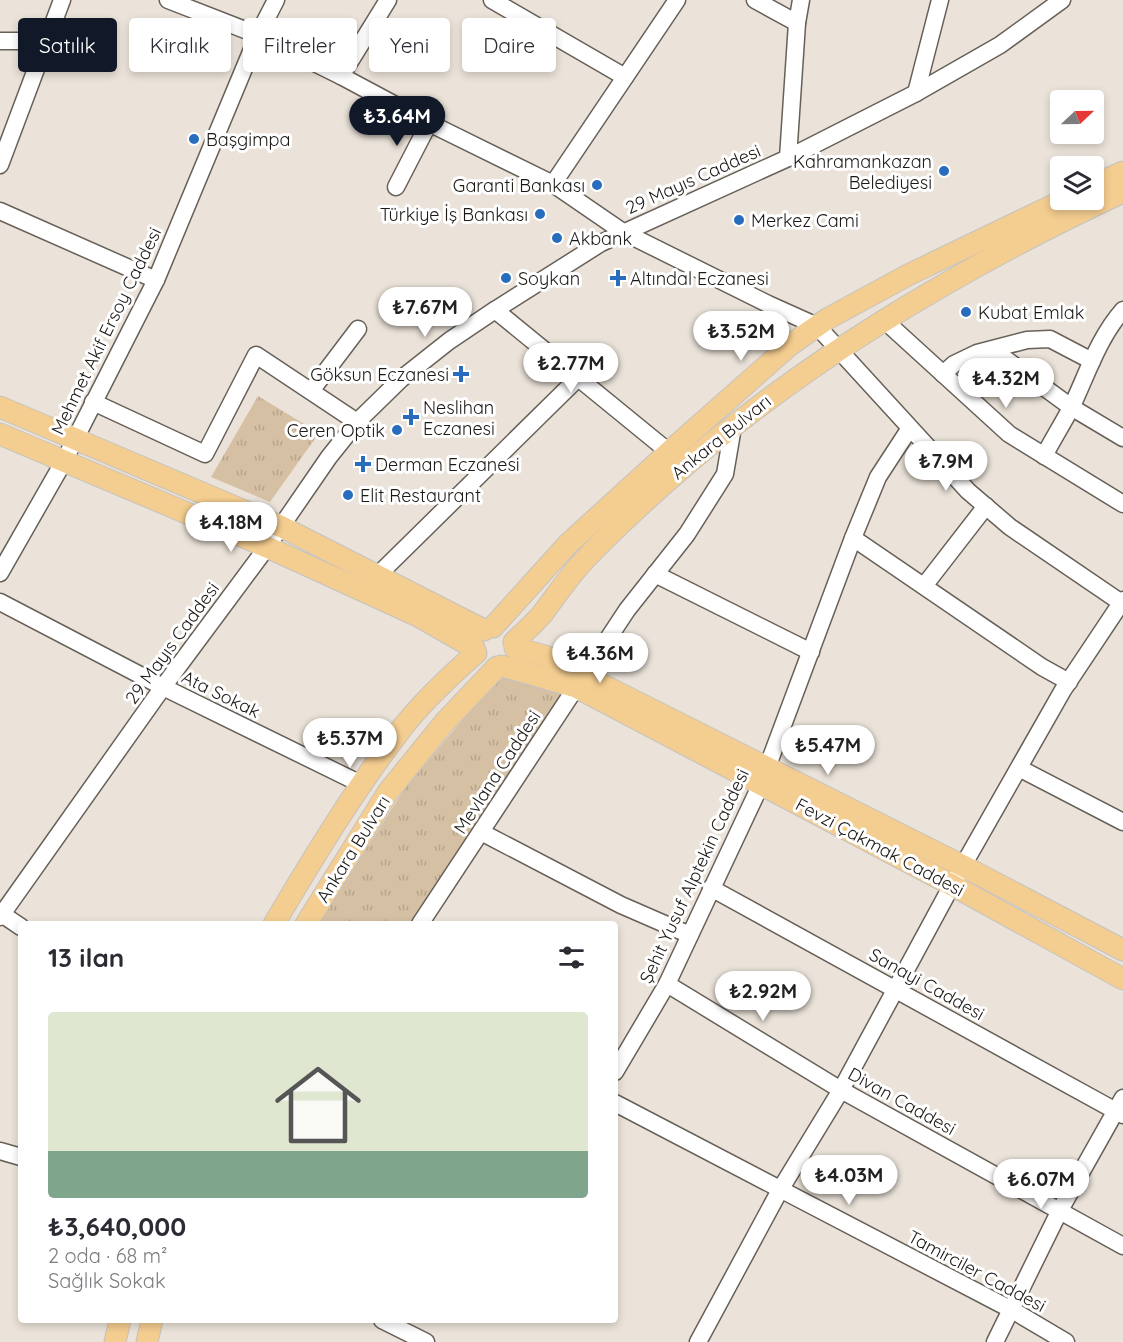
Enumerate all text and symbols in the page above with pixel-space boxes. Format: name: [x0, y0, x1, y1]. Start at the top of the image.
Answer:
chip: Satılık: [18, 18, 117, 72]
chip: Kiralık: [129, 18, 231, 72]
chip: Filtreler: [243, 18, 357, 72]
chip: Yeni: [369, 18, 450, 72]
chip: Daire: [462, 18, 556, 72]
north arrow: [1050, 90, 1104, 144]
map controls: [1050, 90, 1104, 210]
pin: ₺3.64M: [348, 96, 446, 147]
text: ₺3.64M: [363, 103, 431, 128]
place label: Başgimpa: [206, 128, 290, 151]
marker: Başgimpa: [187, 132, 201, 146]
street label: 29 Mayıs Caddesi: [622, 139, 764, 219]
place label: Kahramankazan Belediyesi: [793, 150, 932, 194]
button: layers: [1050, 156, 1104, 210]
marker: Kahramankazan Belediyesi: [937, 164, 951, 178]
place label: Garanti Bankası: [453, 174, 585, 197]
marker: Garanti Bankası: [590, 178, 604, 192]
place label: Türkiye İş Bankası: [380, 203, 528, 226]
marker: Türkiye İş Bankası: [533, 207, 547, 221]
place label: Merkez Cami: [751, 209, 859, 232]
marker: Merkez Cami: [732, 213, 746, 227]
street label: Mehmet Akif Ersoy Caddesi: [46, 224, 166, 438]
place label: Akbank: [569, 227, 632, 250]
marker: Akbank: [550, 231, 564, 245]
place label: Soykan: [518, 267, 580, 290]
place label: Altındal Eczanesi: [630, 267, 769, 290]
marker: Soykan: [499, 271, 513, 285]
marker: Altındal Eczanesi: [611, 271, 625, 285]
pin: ₺7.67M: [376, 287, 474, 338]
text: ₺7.67M: [392, 294, 458, 319]
place label: Kubat Emlak: [978, 301, 1084, 324]
marker: Kubat Emlak: [959, 305, 973, 319]
pin: ₺3.52M: [692, 311, 790, 362]
text: ₺3.52M: [707, 318, 775, 343]
pin: ₺2.77M: [522, 343, 620, 394]
text: ₺2.77M: [537, 350, 605, 375]
pin: ₺4.32M: [957, 358, 1055, 409]
place label: Göksun Eczanesi: [310, 363, 449, 386]
text: ₺4.32M: [972, 365, 1040, 390]
marker: Göksun Eczanesi: [454, 367, 468, 381]
street label: Ankara Bulvarı: [666, 390, 776, 484]
place label: Neslihan Eczanesi: [423, 396, 495, 440]
marker: Neslihan Eczanesi: [404, 410, 418, 424]
place label: Ceren Optik: [287, 419, 385, 442]
marker: Ceren Optik: [390, 423, 404, 437]
pin: ₺7.9M: [904, 441, 988, 492]
text: ₺7.9M: [919, 448, 973, 473]
place label: Derman Eczanesi: [375, 453, 520, 476]
marker: Derman Eczanesi: [356, 457, 370, 471]
place label: Elit Restaurant: [360, 484, 481, 507]
marker: Elit Restaurant: [341, 488, 355, 502]
pin: ₺4.18M: [182, 502, 280, 553]
text: ₺4.18M: [199, 509, 263, 534]
street label: 29 Mayıs Caddesi: [120, 578, 224, 708]
pin: ₺4.36M: [551, 633, 649, 684]
text: ₺4.36M: [566, 640, 634, 665]
street label: Ata Sokak: [178, 665, 264, 723]
street label: Mevlana Caddesi: [448, 706, 546, 838]
pin: ₺5.37M: [301, 718, 399, 769]
text: ₺5.37M: [317, 725, 383, 750]
pin: ₺5.47M: [779, 725, 877, 776]
text: ₺5.47M: [795, 732, 861, 757]
street label: Şehit Yusuf Alptekin Caddesi: [634, 765, 754, 987]
street label: Ankara Bulvarı: [311, 791, 395, 907]
street label: Fevzi Çakmak Caddesi: [792, 793, 968, 901]
text: 13 ilan: [48, 941, 124, 974]
icon: filters: [555, 941, 588, 974]
street label: Sanayi Caddesi: [865, 943, 989, 1025]
pin: ₺2.92M: [714, 971, 812, 1022]
text: ₺2.92M: [729, 978, 797, 1003]
icon: home: [264, 1051, 372, 1159]
street label: Divan Caddesi: [844, 1062, 960, 1140]
pin: ₺4.03M: [800, 1155, 898, 1206]
pin: ₺6.07M: [992, 1159, 1090, 1210]
text: ₺4.03M: [815, 1162, 883, 1187]
text: ₺6.07M: [1007, 1166, 1075, 1191]
text: ₺3,640,000: [48, 1210, 186, 1243]
street label: Tamirciler Caddesi: [904, 1225, 1050, 1317]
text: 2 oda · 68 m²: [48, 1243, 167, 1268]
text: Sağlık Sokak: [48, 1268, 166, 1293]

